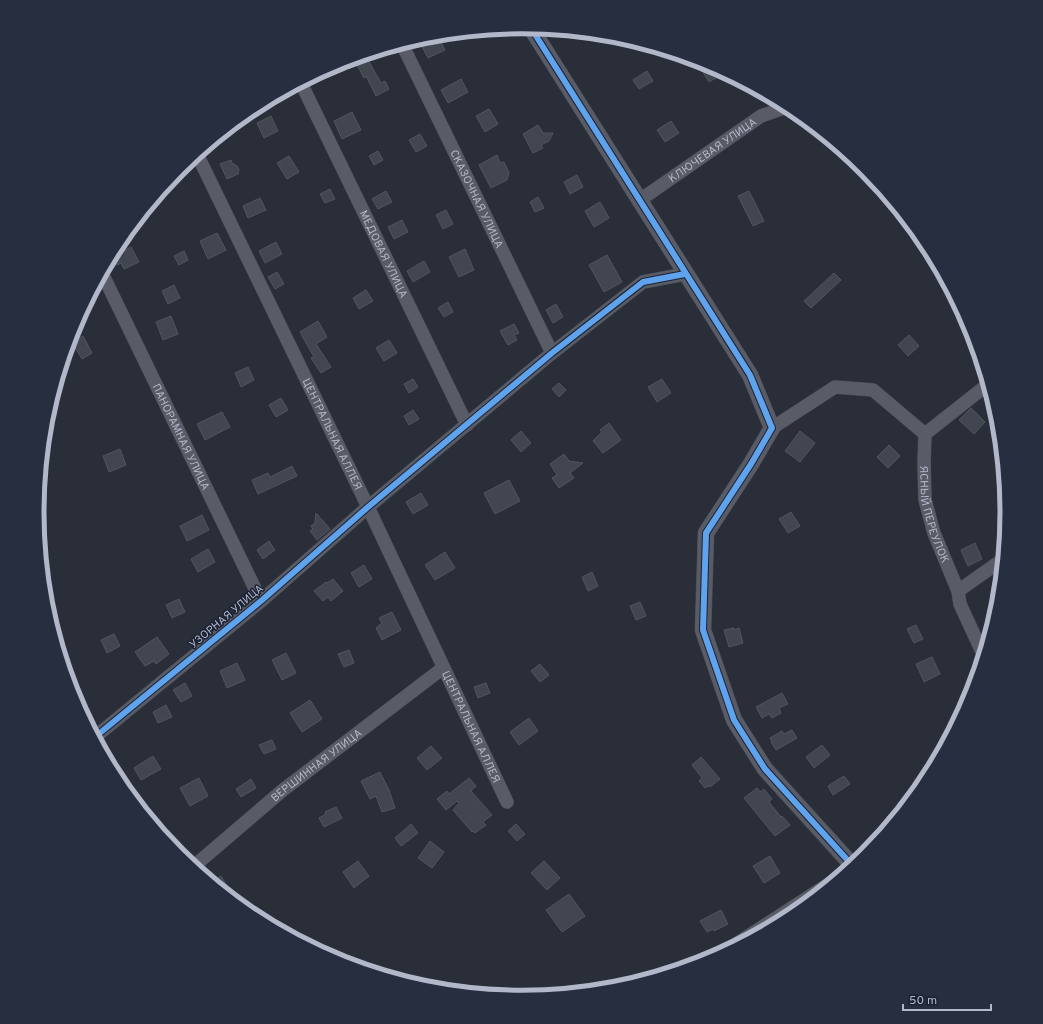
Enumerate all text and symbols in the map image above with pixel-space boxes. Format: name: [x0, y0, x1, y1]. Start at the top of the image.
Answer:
street label: КЛЮЧЕВАЯ УЛИЦА: [666, 115, 760, 186]
street label: СКАЗОЧНАЯ УЛИЦА: [446, 148, 506, 251]
street label: МЕДОВАЯ УЛИЦА: [356, 208, 410, 300]
street label: ЦЕНТРАЛЬНАЯ АЛЛЕЯ: [299, 376, 365, 493]
street label: ПАНОРАМНАЯ УЛИЦА: [149, 382, 212, 493]
street label: ЯСНЫЙ ПЕРЕУЛОК: [916, 465, 952, 565]
street label: УЗОРНАЯ УЛИЦА: [187, 582, 267, 652]
street label: ЦЕНТРАЛЬНАЯ АЛЛЕЯ: [438, 669, 503, 785]
street label: ВЕРШИННАЯ УЛИЦА: [268, 726, 365, 805]
scale bar: [903, 986, 991, 1012]
text: 50 m: [909, 993, 937, 1009]

